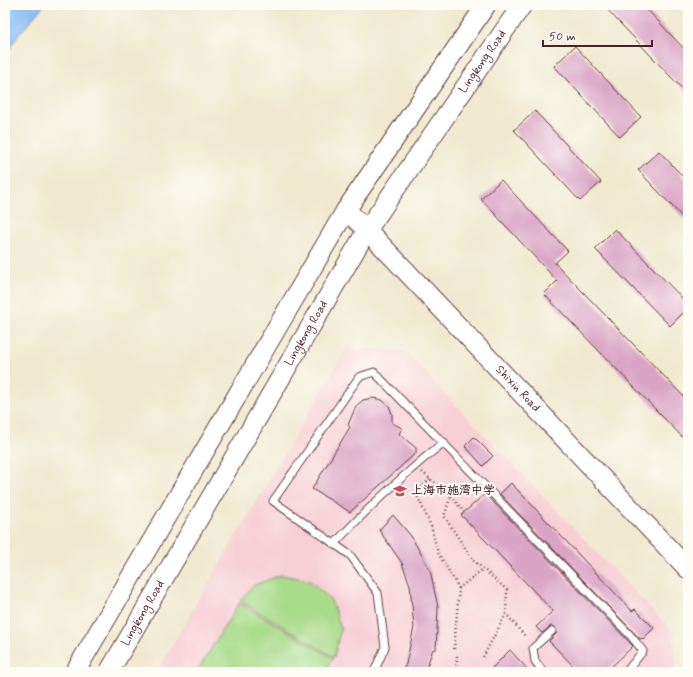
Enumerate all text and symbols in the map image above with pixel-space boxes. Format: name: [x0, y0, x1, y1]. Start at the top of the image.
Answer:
scale bar: [543, 22, 652, 48]
street label: Lingkong Road: [455, 27, 510, 97]
text: 50 m: [549, 29, 576, 45]
street label: Lingkong Road: [281, 298, 332, 369]
street label: Shixin Road: [492, 362, 543, 416]
school or university icon: 上海市施湾中学: [392, 483, 408, 499]
place label: 上海市施湾中学: [411, 483, 495, 499]
street label: Lingkong Road: [118, 578, 169, 649]

